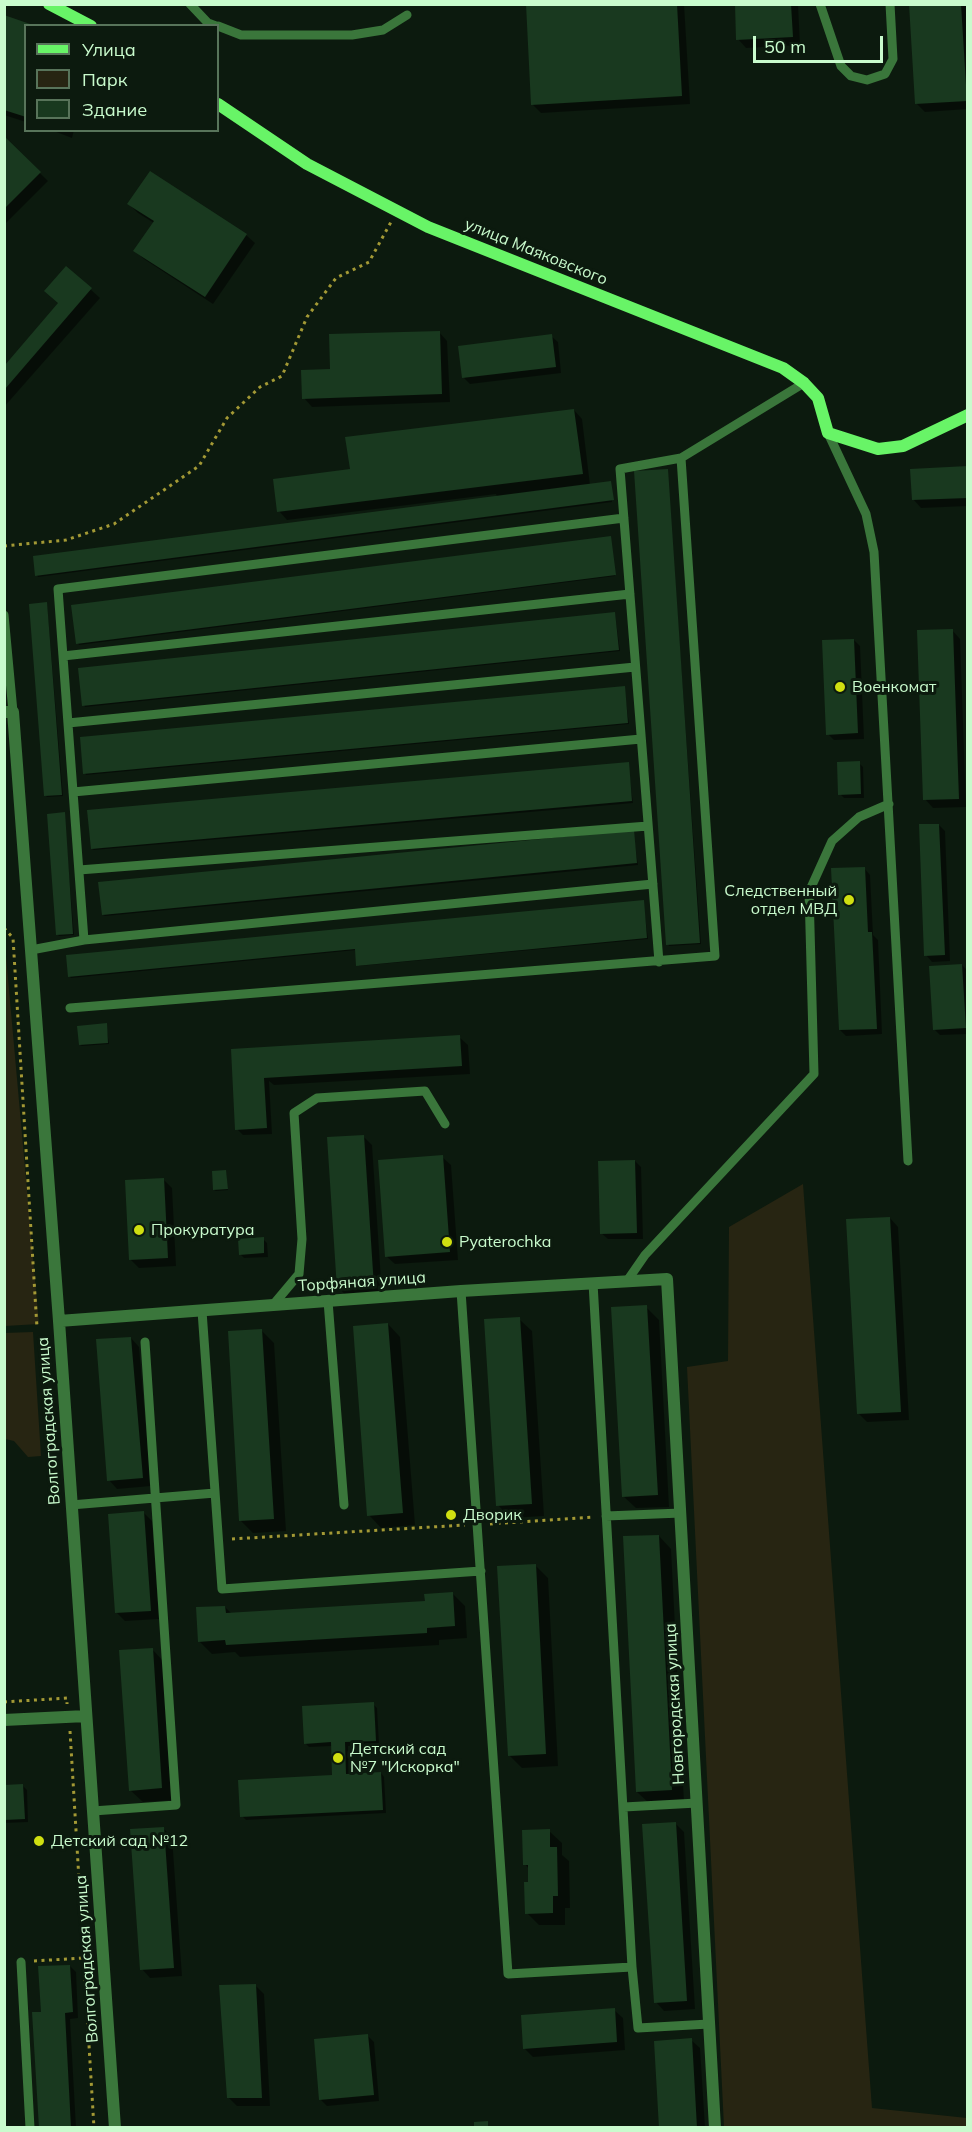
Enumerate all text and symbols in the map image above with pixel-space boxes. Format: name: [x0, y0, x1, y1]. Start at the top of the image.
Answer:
legend: [24, 24, 219, 132]
scale bar: [756, 24, 886, 62]
text: 50 m: [764, 35, 806, 58]
text: Улица: [82, 38, 136, 61]
text: Парк: [82, 68, 127, 91]
text: Здание: [82, 98, 147, 121]
street label: улица Маяковского: [462, 215, 610, 289]
place label: Военкомат: [852, 677, 936, 697]
marker: Военкомат: [833, 680, 847, 694]
place label: Следственный отдел МВД: [724, 881, 837, 919]
marker: Следственный отдел МВД: [842, 893, 856, 907]
place label: Прокуратура: [151, 1220, 255, 1240]
marker: Прокуратура: [132, 1223, 146, 1237]
place label: Pyaterochka: [459, 1232, 551, 1252]
marker: Pyaterochka: [440, 1235, 454, 1249]
street label: Торфяная улица: [297, 1268, 427, 1296]
street label: Волгоградская улица: [34, 1336, 64, 1506]
place label: Дворик: [463, 1505, 522, 1525]
marker: Дворик: [444, 1508, 458, 1522]
street label: Новгородская улица: [661, 1623, 689, 1785]
place label: Детский cад №7 "Искорка": [350, 1739, 460, 1777]
marker: Детский cад №7 "Искорка": [331, 1751, 345, 1765]
place label: Детский cад №12: [51, 1831, 188, 1851]
marker: Детский cад №12: [32, 1834, 46, 1848]
street label: Волгоградская улица: [72, 1874, 102, 2044]

